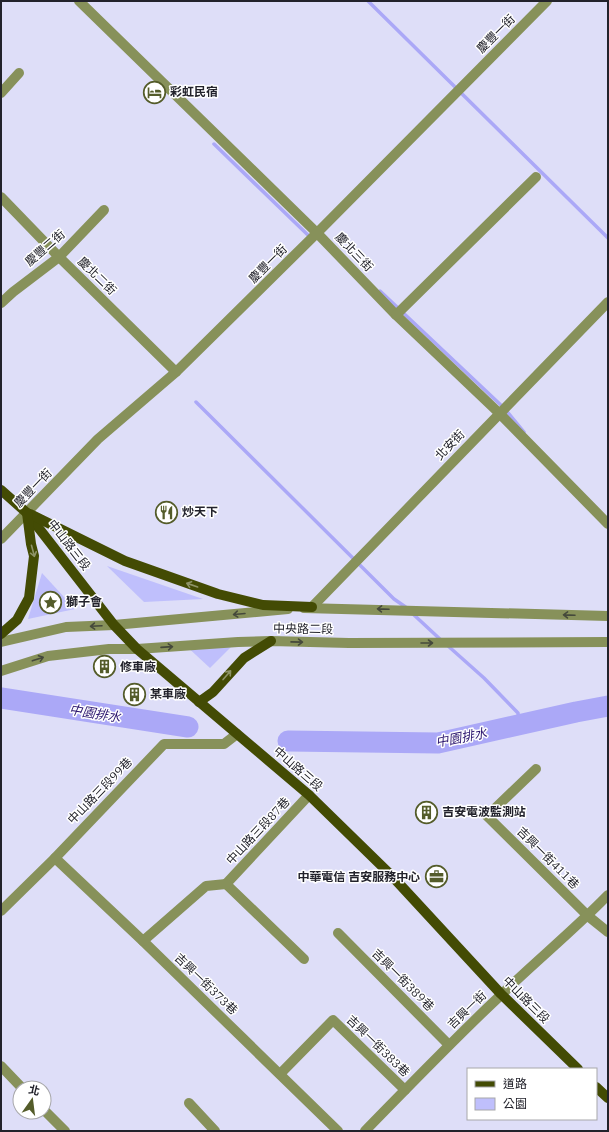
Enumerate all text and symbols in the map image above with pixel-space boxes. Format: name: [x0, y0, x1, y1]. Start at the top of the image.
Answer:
street label: 慶豐一街: [473, 11, 518, 56]
hotel icon: 彩虹民宿: [141, 79, 167, 105]
place label: 彩虹民宿: [170, 84, 218, 99]
street label: 慶豐二街: [22, 226, 68, 269]
street label: 慶北三街: [332, 229, 376, 274]
street label: 慶豐一街: [245, 241, 290, 286]
street label: 慶北二街: [75, 254, 120, 298]
street label: 北安街: [432, 426, 468, 463]
street label: 慶豐一街: [11, 465, 55, 510]
restaurant icon: 炒天下: [153, 499, 179, 525]
place label: 炒天下: [182, 504, 218, 519]
street label: 中山路三段: [45, 516, 94, 573]
one-way arrow: [29, 545, 37, 558]
one-way arrow: [185, 581, 198, 588]
place icon: 獅子會: [37, 589, 63, 615]
place label: 獅子會: [66, 594, 102, 609]
one-way arrow: [377, 606, 390, 613]
one-way arrow: [233, 610, 246, 617]
one-way arrow: [563, 611, 576, 619]
street label: 中央路二段: [273, 620, 333, 637]
one-way arrow: [90, 622, 103, 629]
one-way arrow: [290, 638, 303, 645]
one-way arrow: [420, 639, 433, 647]
one-way arrow: [160, 643, 173, 651]
building icon: 修車廠: [92, 654, 118, 680]
one-way arrow: [31, 655, 44, 662]
place label: 修車廠: [120, 659, 156, 674]
one-way arrow: [223, 670, 232, 681]
building icon: 某車廠: [121, 681, 147, 707]
place label: 某車廠: [150, 686, 186, 701]
water label: 中園排水: [68, 701, 123, 726]
water label: 中園排水: [434, 724, 489, 751]
street label: 中山路三段: [271, 743, 326, 794]
street label: 中山路三段99巷: [64, 754, 135, 827]
street label: 中山路三段87巷: [223, 794, 293, 867]
building icon: 吉安電波監測站: [414, 799, 440, 825]
place label: 吉安電波監測站: [442, 804, 526, 819]
street label: 吉興一街411巷: [514, 823, 583, 892]
office icon: 中華電信 吉安服務中心: [423, 864, 449, 890]
place label: 中華電信 吉安服務中心: [297, 869, 420, 884]
street label: 吉興一街389巷: [369, 945, 438, 1014]
street label: 吉興一街373巷: [172, 950, 241, 1017]
street label: 中山路三段: [500, 973, 553, 1026]
street label: 吉興一街: [444, 988, 489, 1032]
street label: 吉興一街383巷: [344, 1012, 413, 1079]
legend: [467, 1068, 597, 1120]
text: 道路: [503, 1076, 527, 1091]
north arrow: [12, 1080, 52, 1120]
text: 北: [27, 1082, 41, 1098]
text: 公園: [503, 1096, 527, 1111]

